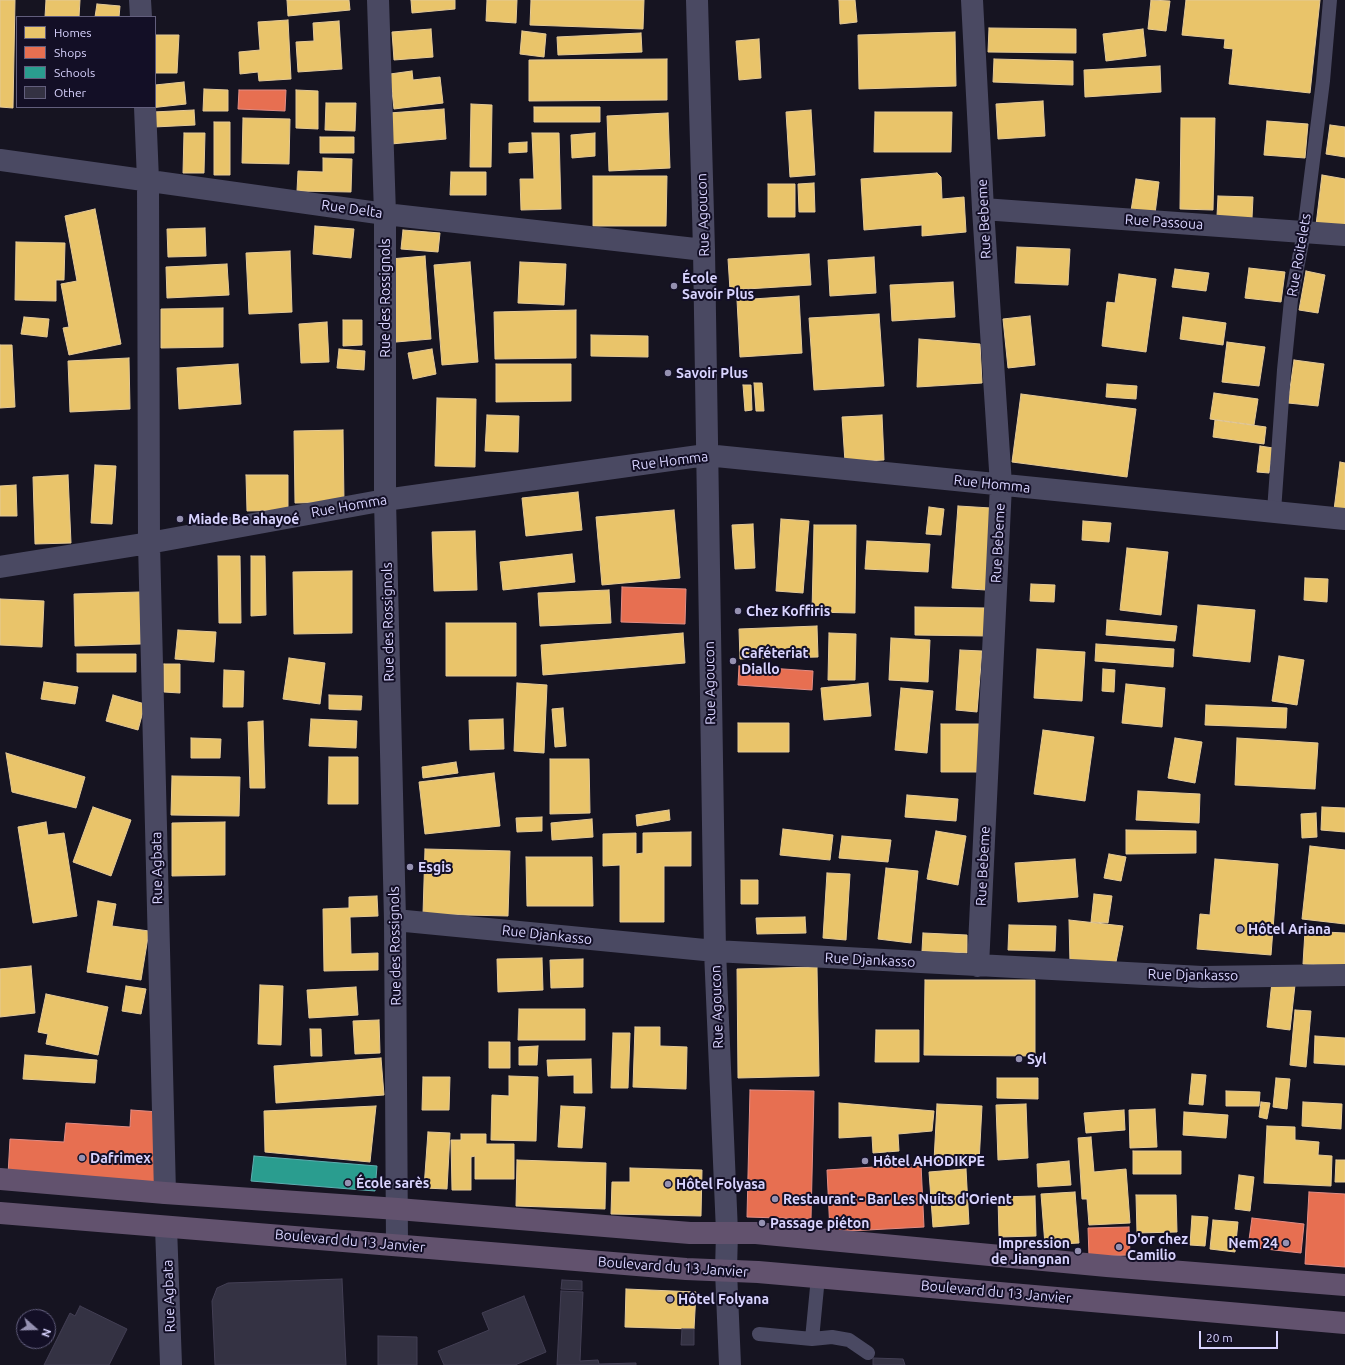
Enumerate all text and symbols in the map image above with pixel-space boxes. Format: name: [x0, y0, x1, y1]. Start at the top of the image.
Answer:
legend: [16, 16, 156, 108]
text: Homes: [54, 26, 92, 39]
text: Shops: [54, 46, 86, 59]
text: Schools: [54, 66, 95, 79]
text: Other: [54, 86, 86, 99]
street label: Rue Agoucon: [693, 173, 713, 257]
street label: Rue Bebeme: [974, 179, 994, 259]
street label: Rue Delta: [320, 196, 384, 222]
street label: Rue Passoua: [1124, 211, 1204, 233]
street label: Rue Roitelets: [1283, 212, 1315, 298]
street label: Rue des Rossignols: [377, 238, 393, 358]
place label: École Savoir Plus: [682, 270, 754, 302]
marker: École Savoir Plus: [669, 281, 679, 291]
place label: Savoir Plus: [676, 365, 748, 381]
marker: Savoir Plus: [663, 368, 673, 378]
street label: Rue Homma: [631, 448, 709, 474]
street label: Rue Homma: [953, 472, 1031, 496]
street label: Rue Homma: [310, 491, 388, 521]
street label: Rue Bebeme: [988, 503, 1008, 583]
place label: Miade Be ahayoé: [188, 511, 299, 527]
marker: Miade Be ahayoé: [175, 514, 185, 524]
street label: Rue des Rossignols: [379, 562, 397, 682]
place label: Chez Koffiris: [746, 603, 830, 619]
marker: Chez Koffiris: [733, 606, 743, 616]
street label: Rue Agoucon: [701, 641, 719, 725]
place label: Caféteriat Diallo: [741, 645, 809, 678]
marker: Caféteriat Diallo: [728, 656, 738, 666]
street label: Rue Bebeme: [973, 826, 993, 906]
street label: Rue Agbata: [148, 831, 166, 905]
place label: Esgis: [418, 859, 452, 875]
marker: Esgis: [405, 862, 415, 872]
street label: Rue des Rossignols: [386, 886, 404, 1006]
place label: Hôtel Ariana: [1248, 921, 1331, 937]
street label: Rue Djankasso: [501, 922, 593, 948]
marker: Hôtel Ariana: [1235, 924, 1245, 934]
street label: Rue Djankasso: [824, 949, 916, 971]
street label: Rue Agoucon: [707, 965, 727, 1049]
street label: Rue Djankasso: [1148, 966, 1238, 984]
place label: Syl: [1027, 1051, 1046, 1067]
marker: Syl: [1014, 1054, 1024, 1064]
place label: Dafrimex: [90, 1150, 151, 1166]
marker: Dafrimex: [77, 1153, 87, 1163]
place label: Hôtel AHODIKPE: [873, 1153, 985, 1169]
marker: Hôtel AHODIKPE: [860, 1156, 870, 1166]
place label: École sarès: [356, 1175, 429, 1191]
place label: Hôtel Folyasa: [676, 1176, 765, 1192]
marker: École sarès: [343, 1178, 353, 1188]
marker: Hôtel Folyasa: [663, 1179, 673, 1189]
place label: Restaurant - Bar Les Nuits d'Orient: [783, 1191, 1012, 1207]
marker: Restaurant - Bar Les Nuits d'Orient: [770, 1194, 780, 1204]
place label: Passage piéton: [770, 1215, 869, 1231]
marker: Passage piéton: [757, 1218, 767, 1228]
street label: Boulevard du 13 Janvier: [274, 1226, 426, 1256]
place label: D'or chez Camilio: [1127, 1231, 1188, 1264]
place label: Impression de Jiangnan: [991, 1235, 1070, 1268]
place label: Nem 24: [1228, 1235, 1278, 1251]
marker: Nem 24: [1281, 1238, 1291, 1248]
marker: D'or chez Camilio: [1114, 1242, 1124, 1252]
marker: Impression de Jiangnan: [1073, 1246, 1083, 1256]
street label: Boulevard du 13 Janvier: [597, 1253, 749, 1281]
street label: Rue Agbata: [159, 1259, 179, 1333]
street label: Boulevard du 13 Janvier: [920, 1277, 1072, 1307]
place label: Hôtel Folyana: [678, 1291, 769, 1307]
marker: Hôtel Folyana: [665, 1294, 675, 1304]
north arrow: [16, 1309, 56, 1349]
scale bar: [1201, 1323, 1280, 1349]
text: N: [39, 1327, 53, 1339]
text: 20 m: [1206, 1331, 1233, 1344]

